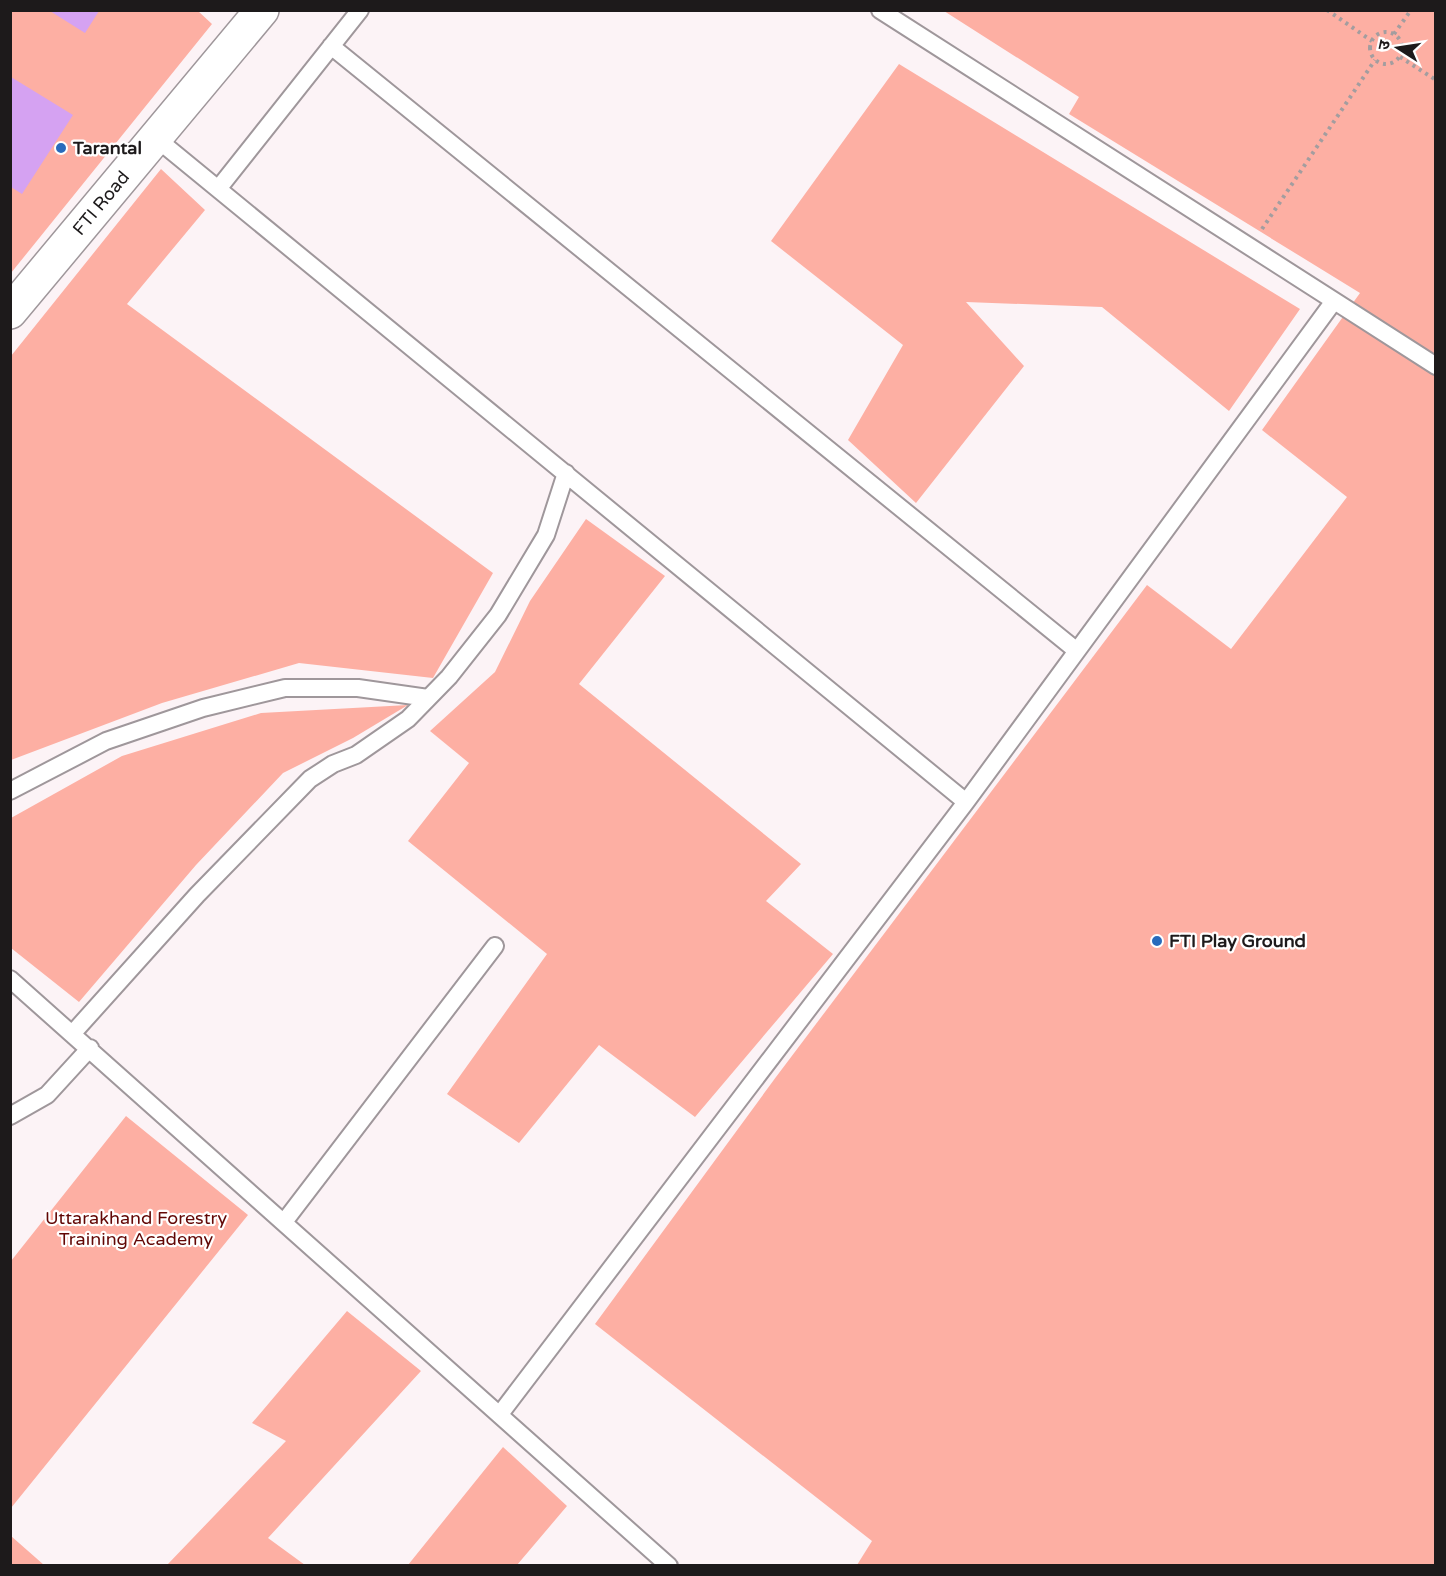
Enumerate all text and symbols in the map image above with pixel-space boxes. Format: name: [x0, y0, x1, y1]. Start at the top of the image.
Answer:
north arrow: [1368, 18, 1428, 78]
text: उ: [1374, 38, 1395, 52]
place label: Tarantal: [72, 137, 142, 159]
marker: Tarantal: [54, 141, 68, 155]
street label: FTI Road: [68, 166, 134, 240]
place label: FTI Play Ground: [1169, 930, 1306, 952]
marker: FTI Play Ground: [1150, 934, 1164, 948]
park label: Uttarakhand Forestry Training Academy: [45, 1207, 227, 1250]

